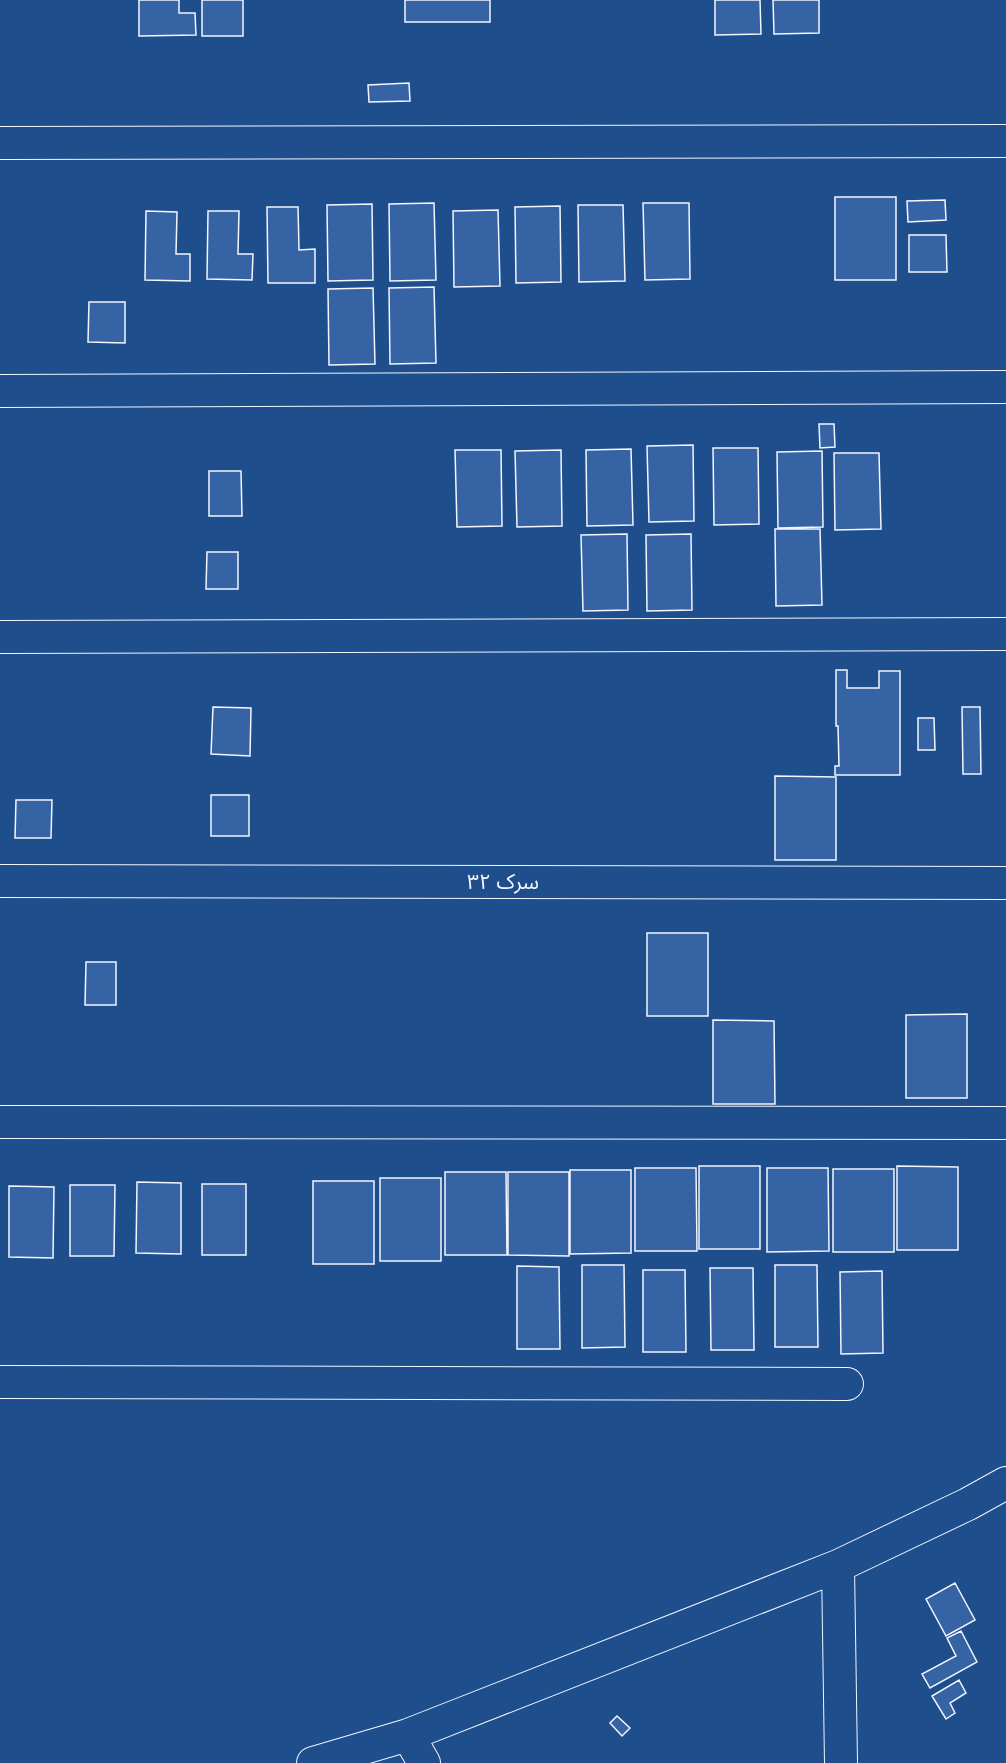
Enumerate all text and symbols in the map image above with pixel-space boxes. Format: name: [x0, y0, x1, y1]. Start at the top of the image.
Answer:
street label: سرک ۳۲: [467, 868, 539, 894]

